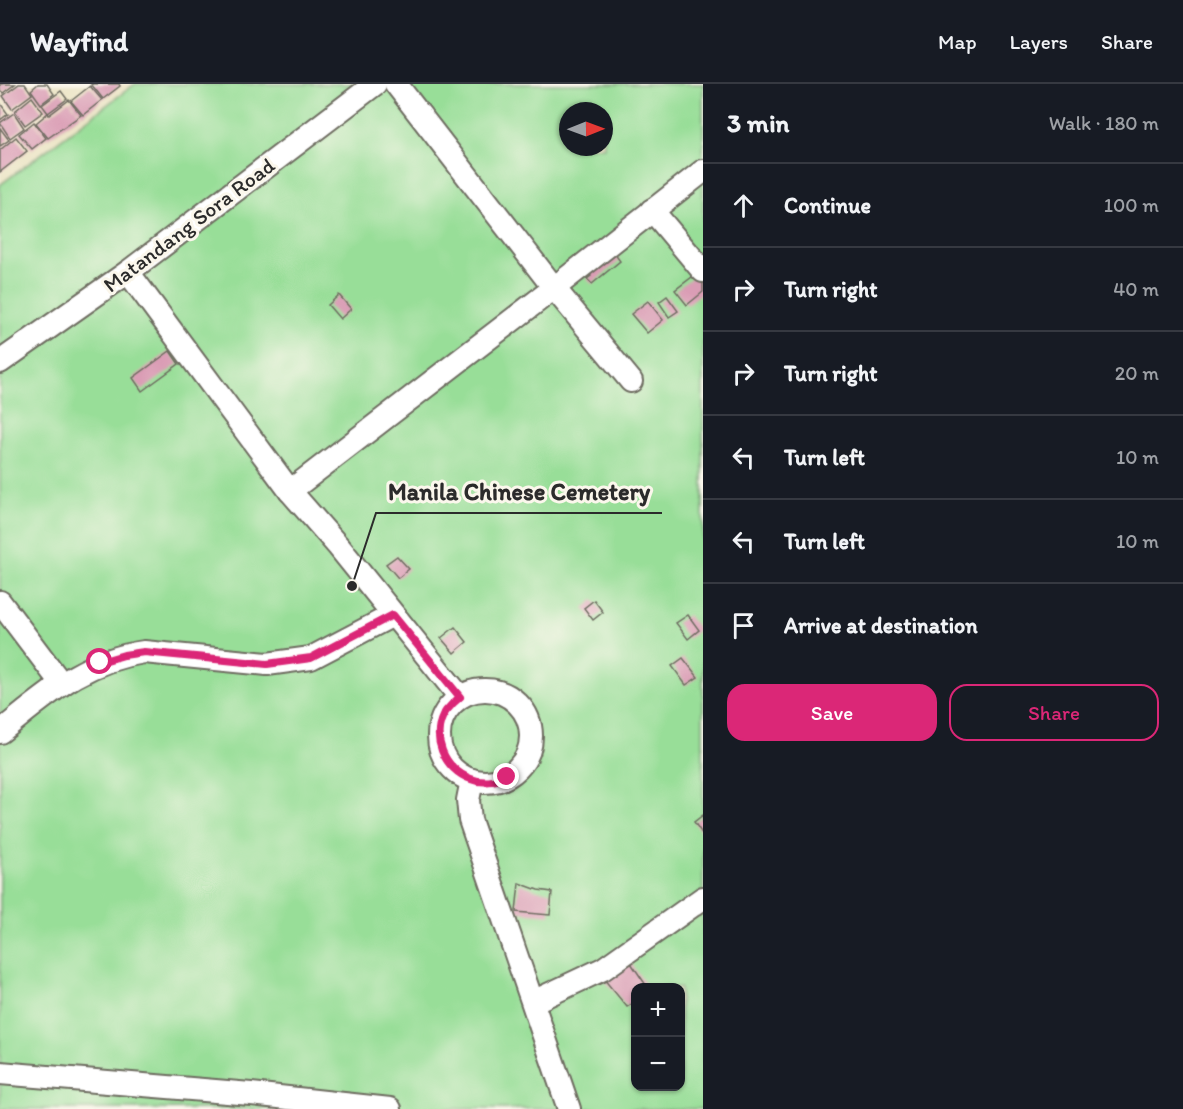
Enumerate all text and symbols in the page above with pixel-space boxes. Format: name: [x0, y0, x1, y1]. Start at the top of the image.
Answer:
text: Wayfind: [30, 24, 128, 58]
text: Map: [938, 29, 977, 54]
text: Layers: [1010, 29, 1068, 54]
text: Share: [1101, 29, 1153, 54]
north arrow: [559, 102, 613, 156]
text: 3 min: [727, 107, 789, 139]
text: Walk · 180 m: [1049, 111, 1159, 135]
street label: Matandang Sora Road: [98, 152, 280, 298]
icon: ahead: [727, 189, 760, 222]
text: Continue: [784, 192, 871, 219]
text: 100 m: [1104, 193, 1159, 217]
icon: right: [727, 273, 760, 306]
text: Turn right: [784, 276, 878, 303]
text: 40 m: [1113, 277, 1159, 301]
icon: right: [727, 357, 760, 390]
text: Turn right: [784, 360, 878, 387]
text: 20 m: [1115, 361, 1159, 385]
icon: left: [727, 441, 760, 474]
text: Turn left: [784, 444, 865, 471]
text: 10 m: [1116, 445, 1159, 469]
callout: Manila Chinese Cemetery: [376, 471, 662, 513]
text: Manila Chinese Cemetery: [388, 477, 651, 507]
icon: left: [727, 525, 760, 558]
text: Turn left: [784, 528, 865, 555]
text: 10 m: [1116, 529, 1159, 553]
icon: arrive: [727, 609, 760, 642]
text: Arrive at destination: [784, 612, 978, 639]
route start: [86, 648, 112, 674]
button: Save: [727, 684, 937, 741]
button: Share: [949, 684, 1159, 741]
route end: [493, 763, 519, 789]
map controls: [631, 983, 685, 1091]
button: +: [631, 983, 685, 1037]
button: −: [631, 1037, 685, 1091]

